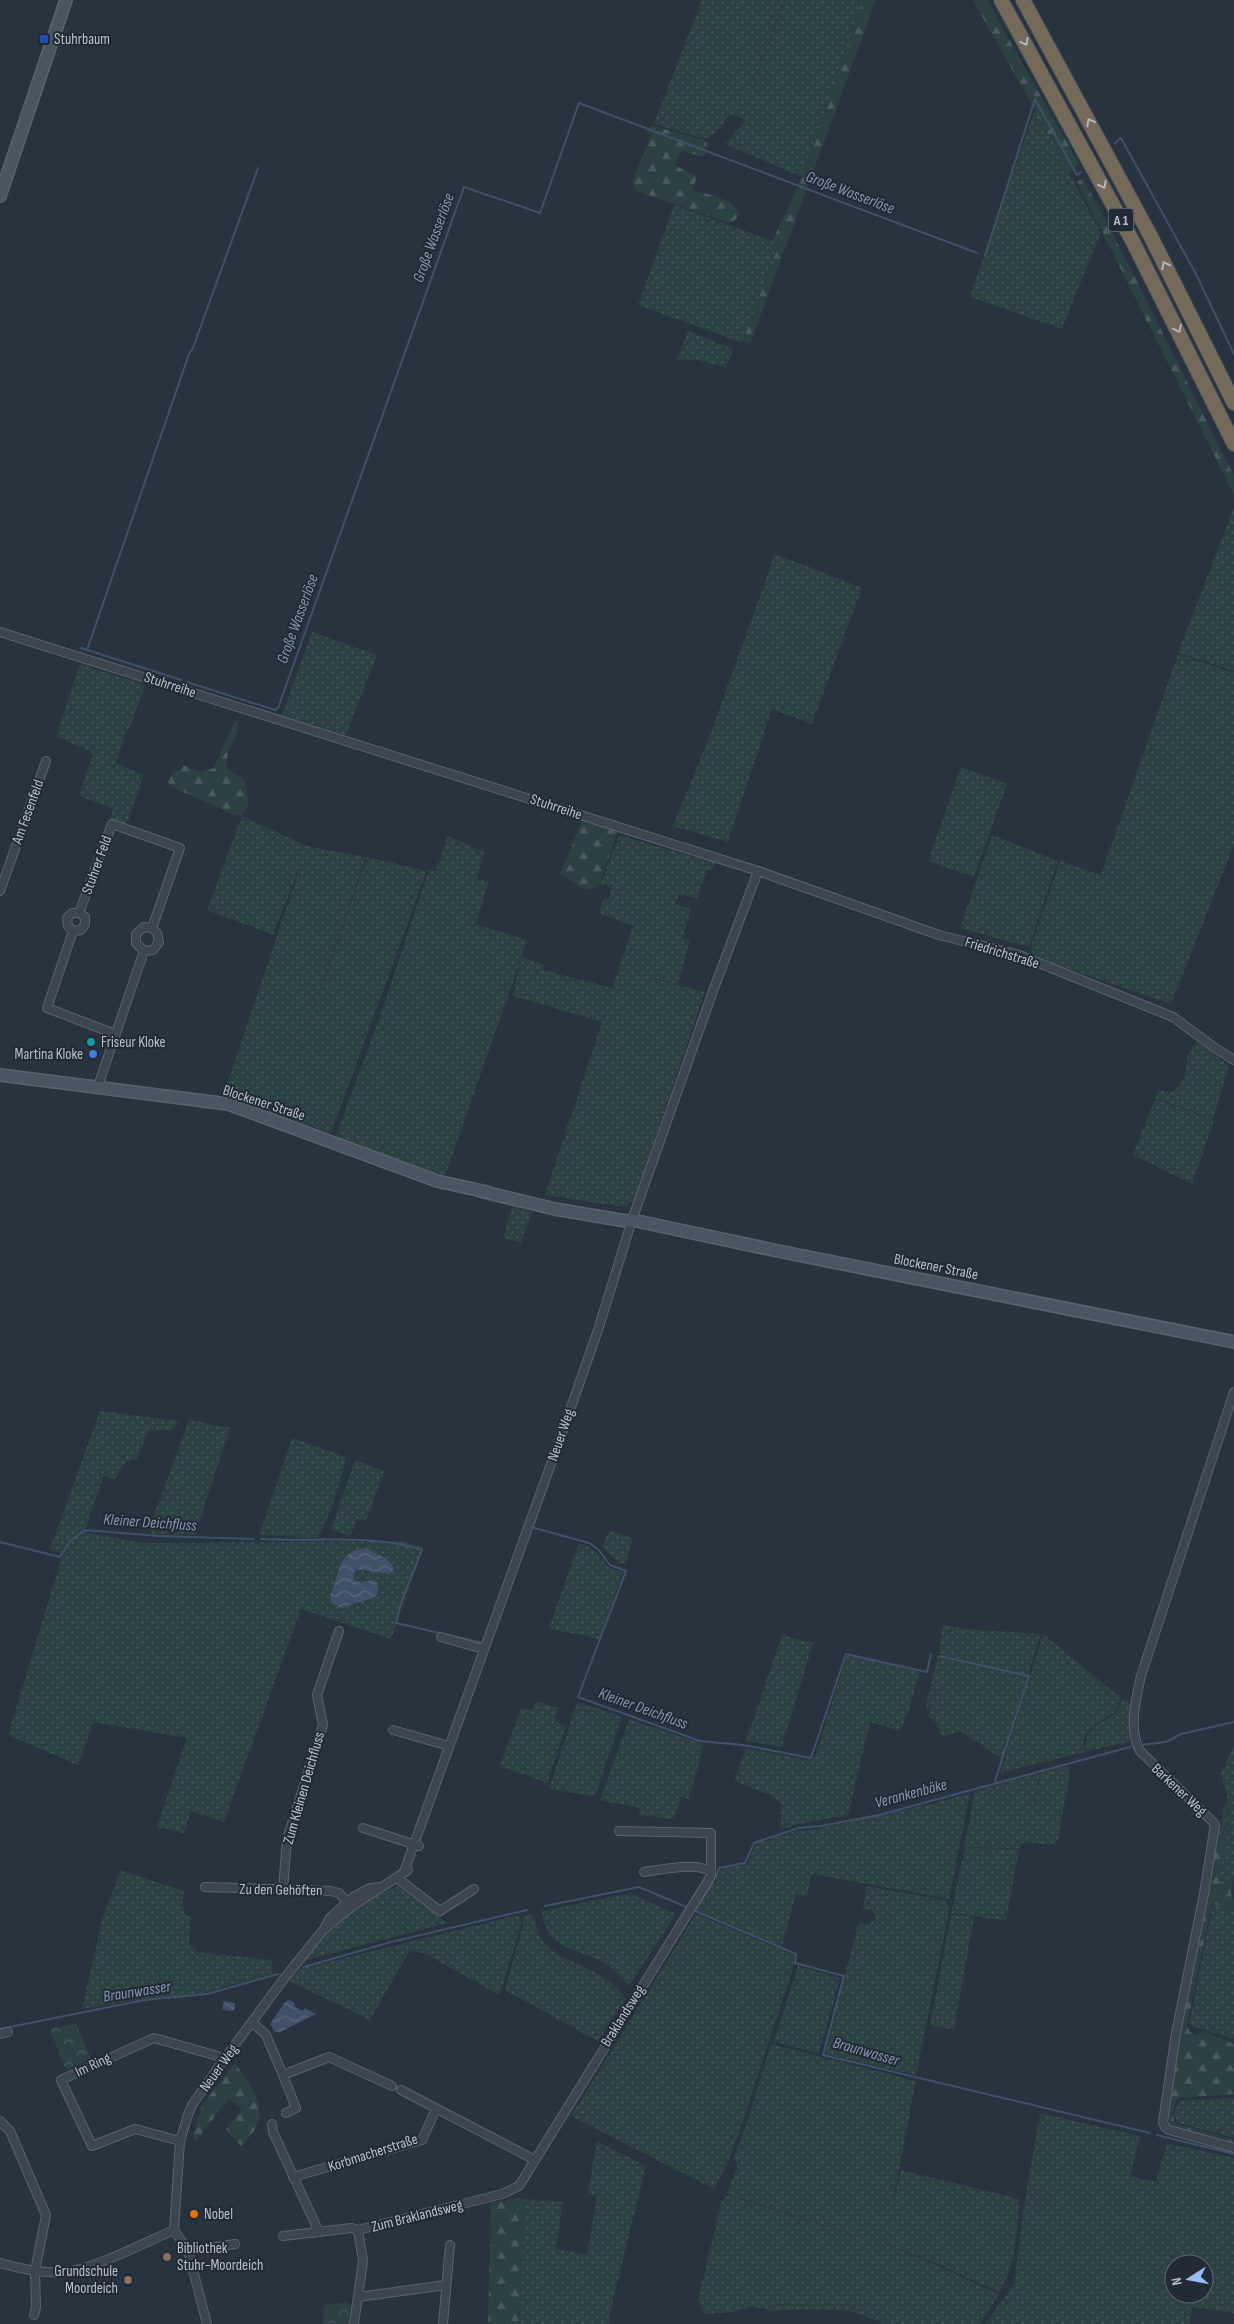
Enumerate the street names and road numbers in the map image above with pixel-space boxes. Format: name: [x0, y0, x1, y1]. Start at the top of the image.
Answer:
road number: A 1: [1108, 208, 1134, 232]
street label: Stuhrreihe: [142, 668, 198, 702]
street label: Am Fesenfeld: [7, 777, 48, 848]
street label: Stuhrreihe: [528, 790, 584, 824]
street label: Stuhrer Feld: [78, 833, 116, 897]
street label: Friedrichstraße: [963, 933, 1041, 973]
street label: Blockener Straße: [220, 1081, 308, 1125]
street label: Blockener Straße: [892, 1250, 980, 1284]
street label: Neuer Weg: [543, 1406, 579, 1464]
street label: Zum Kleinen Deichfluss: [279, 1730, 329, 1846]
street label: Barkener Weg: [1147, 1760, 1211, 1820]
street label: Zu den Gehöften: [239, 1880, 323, 1900]
street label: Braklandsweg: [597, 1982, 649, 2050]
street label: Neuer Weg: [195, 2040, 243, 2096]
street label: Im Ring: [72, 2049, 114, 2081]
street label: Korbmacherstraße: [326, 2130, 420, 2176]
street label: Zum Braklandsweg: [369, 2195, 465, 2237]

